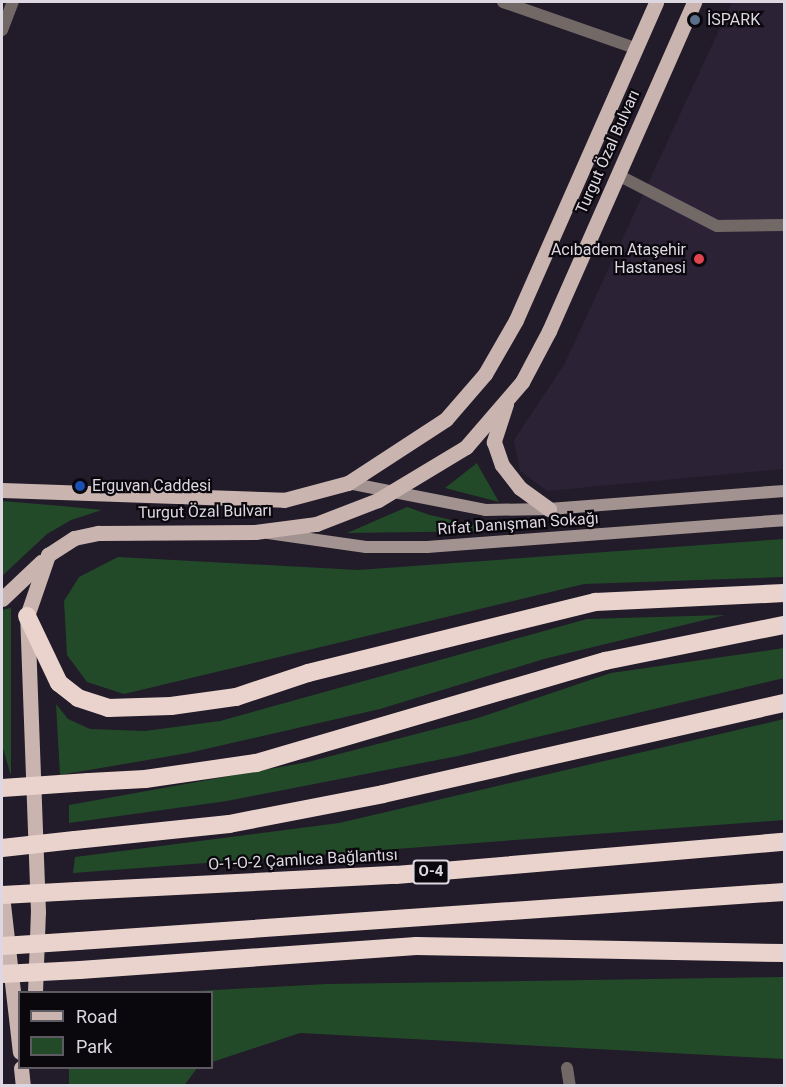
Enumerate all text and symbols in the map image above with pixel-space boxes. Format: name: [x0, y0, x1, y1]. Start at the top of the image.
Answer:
place label: İSPARK: [707, 10, 760, 30]
marker: İSPARK: [688, 13, 702, 27]
street label: Turgut Özal Bulvarı: [572, 87, 644, 217]
place label: Acıbadem Ataşehir Hastanesi: [551, 240, 686, 278]
marker: Acıbadem Ataşehir Hastanesi: [690, 250, 708, 268]
place label: Erguvan Caddesi: [92, 476, 211, 496]
marker: Erguvan Caddesi: [73, 479, 87, 493]
street label: Turgut Özal Bulvarı: [138, 501, 272, 523]
street label: Rıfat Danışman Sokağı: [437, 509, 599, 539]
street label: O-1-O-2 Çamlıca Bağlantısı: [208, 845, 398, 875]
road number: O-4: [412, 860, 450, 884]
legend: [18, 991, 213, 1069]
text: Road: [76, 1006, 117, 1027]
text: Park: [76, 1036, 112, 1057]

